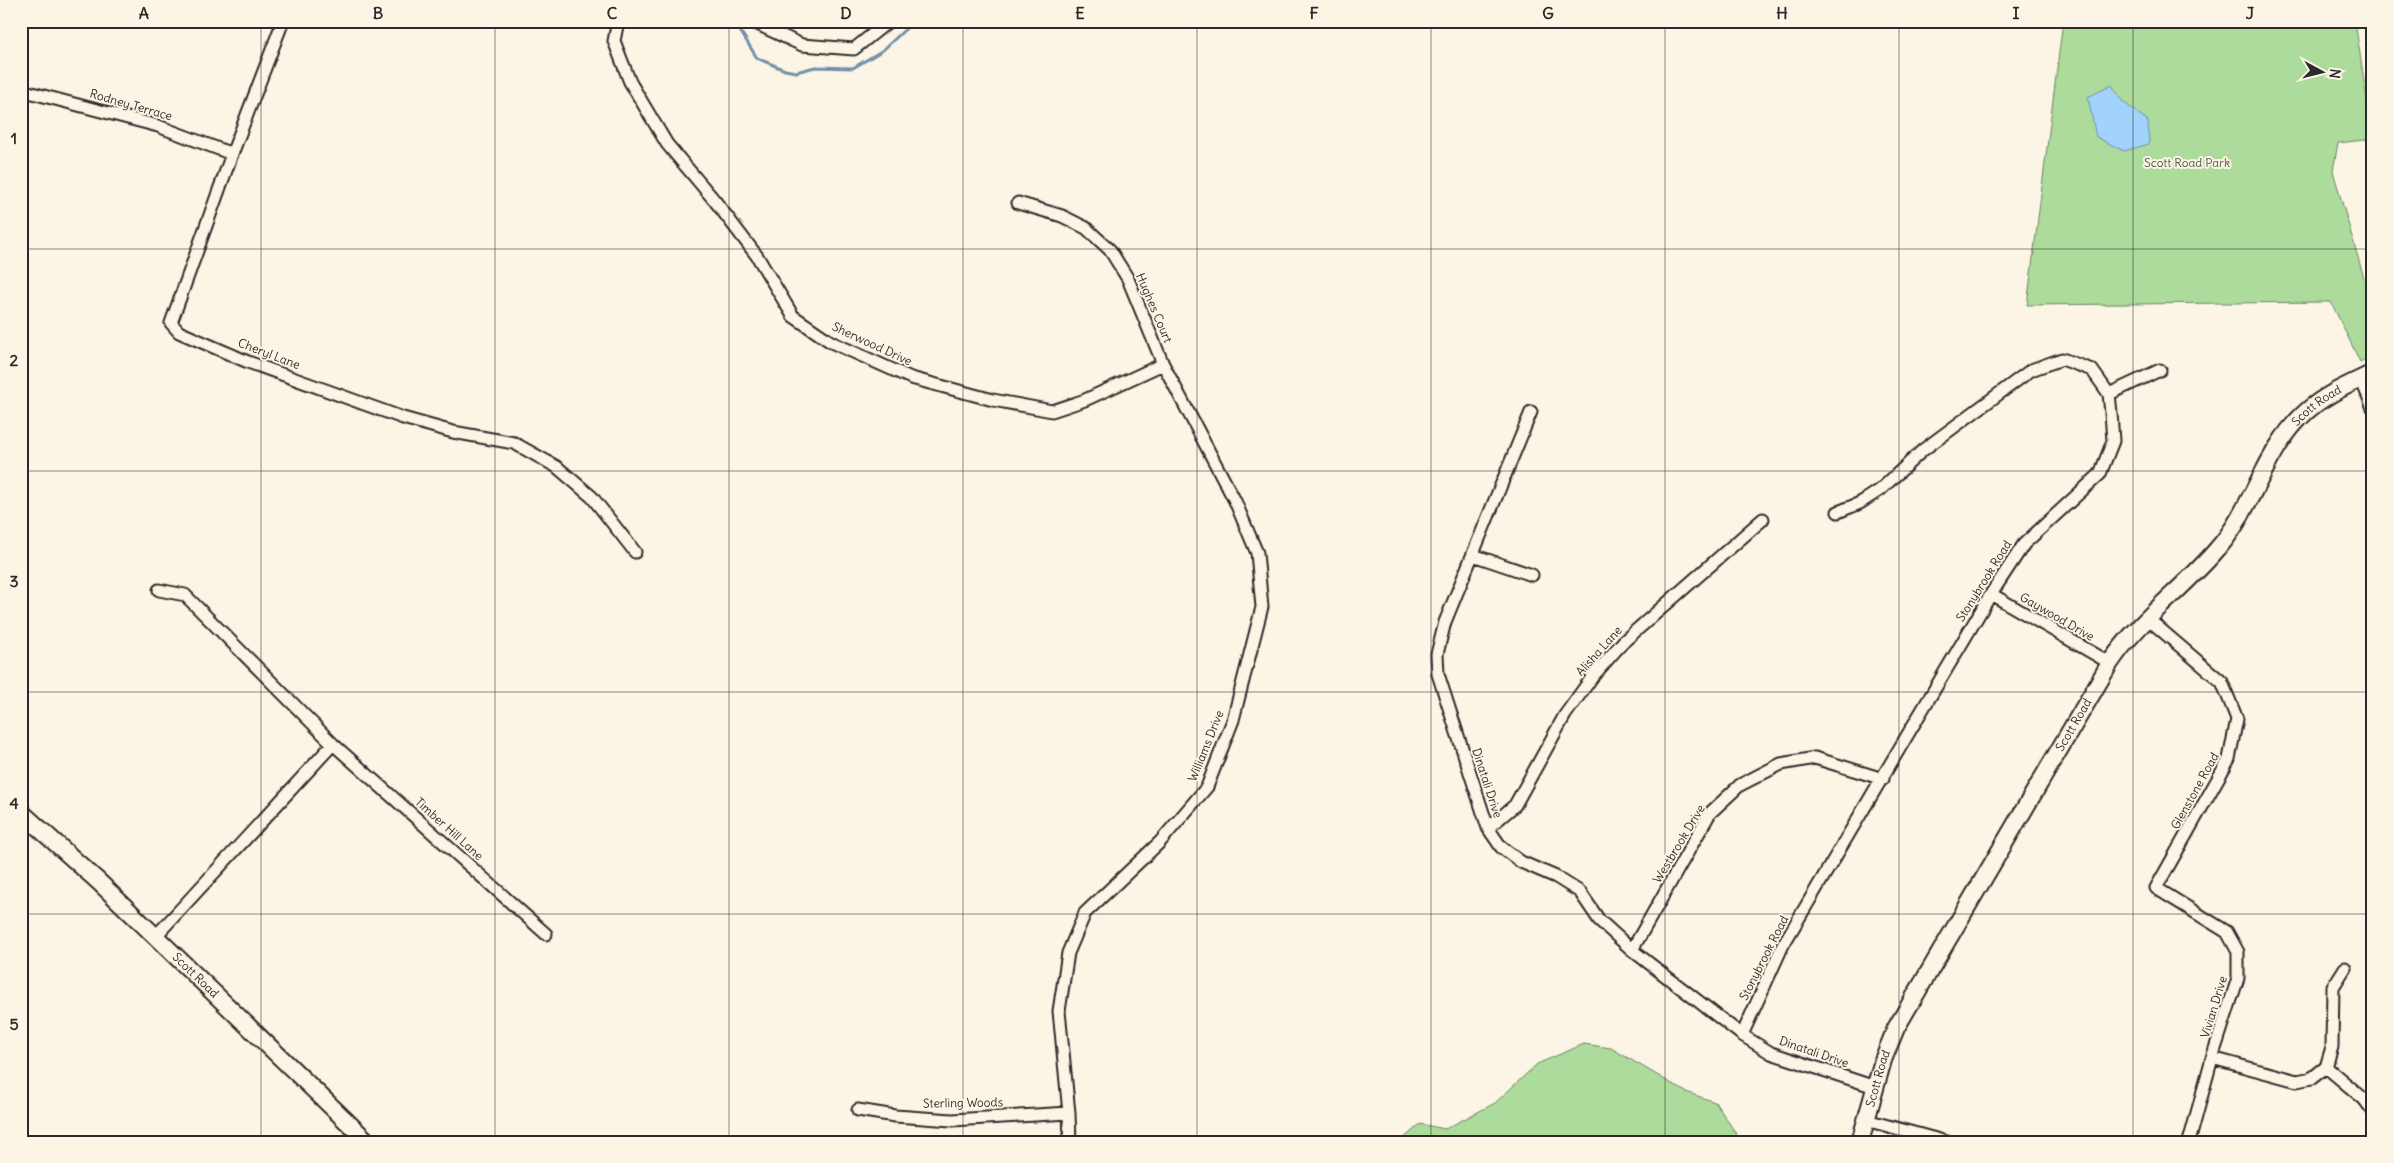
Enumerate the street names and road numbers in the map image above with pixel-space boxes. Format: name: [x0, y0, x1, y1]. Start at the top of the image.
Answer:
street label: Rodney Terrace: [88, 86, 174, 123]
street label: Hughes Court: [1133, 271, 1176, 345]
street label: Sherwood Drive: [830, 319, 914, 369]
street label: Cheryl Lane: [236, 335, 302, 372]
street label: Scott Road: [2288, 382, 2344, 429]
street label: Stonybrook Road: [1953, 537, 2015, 624]
street label: Gaywood Drive: [2017, 589, 2097, 644]
street label: Alisha Lane: [1572, 623, 1625, 679]
street label: Scott Road: [2052, 696, 2095, 754]
street label: Williams Drive: [1184, 708, 1227, 784]
street label: Dinatali Drive: [1469, 746, 1506, 820]
street label: Glenstone Road: [2167, 750, 2222, 832]
street label: Timber Hill Lane: [412, 794, 487, 863]
street label: Westbrook Drive: [1649, 802, 1708, 886]
street label: Stonybrook Road: [1736, 913, 1791, 1003]
street label: Scott Road: [170, 949, 222, 1001]
street label: Vivian Drive: [2197, 974, 2230, 1040]
street label: Dinatali Drive: [1777, 1033, 1851, 1070]
street label: Scott Road: [1862, 1048, 1893, 1109]
street label: Sterling Woods: [923, 1094, 1003, 1111]

